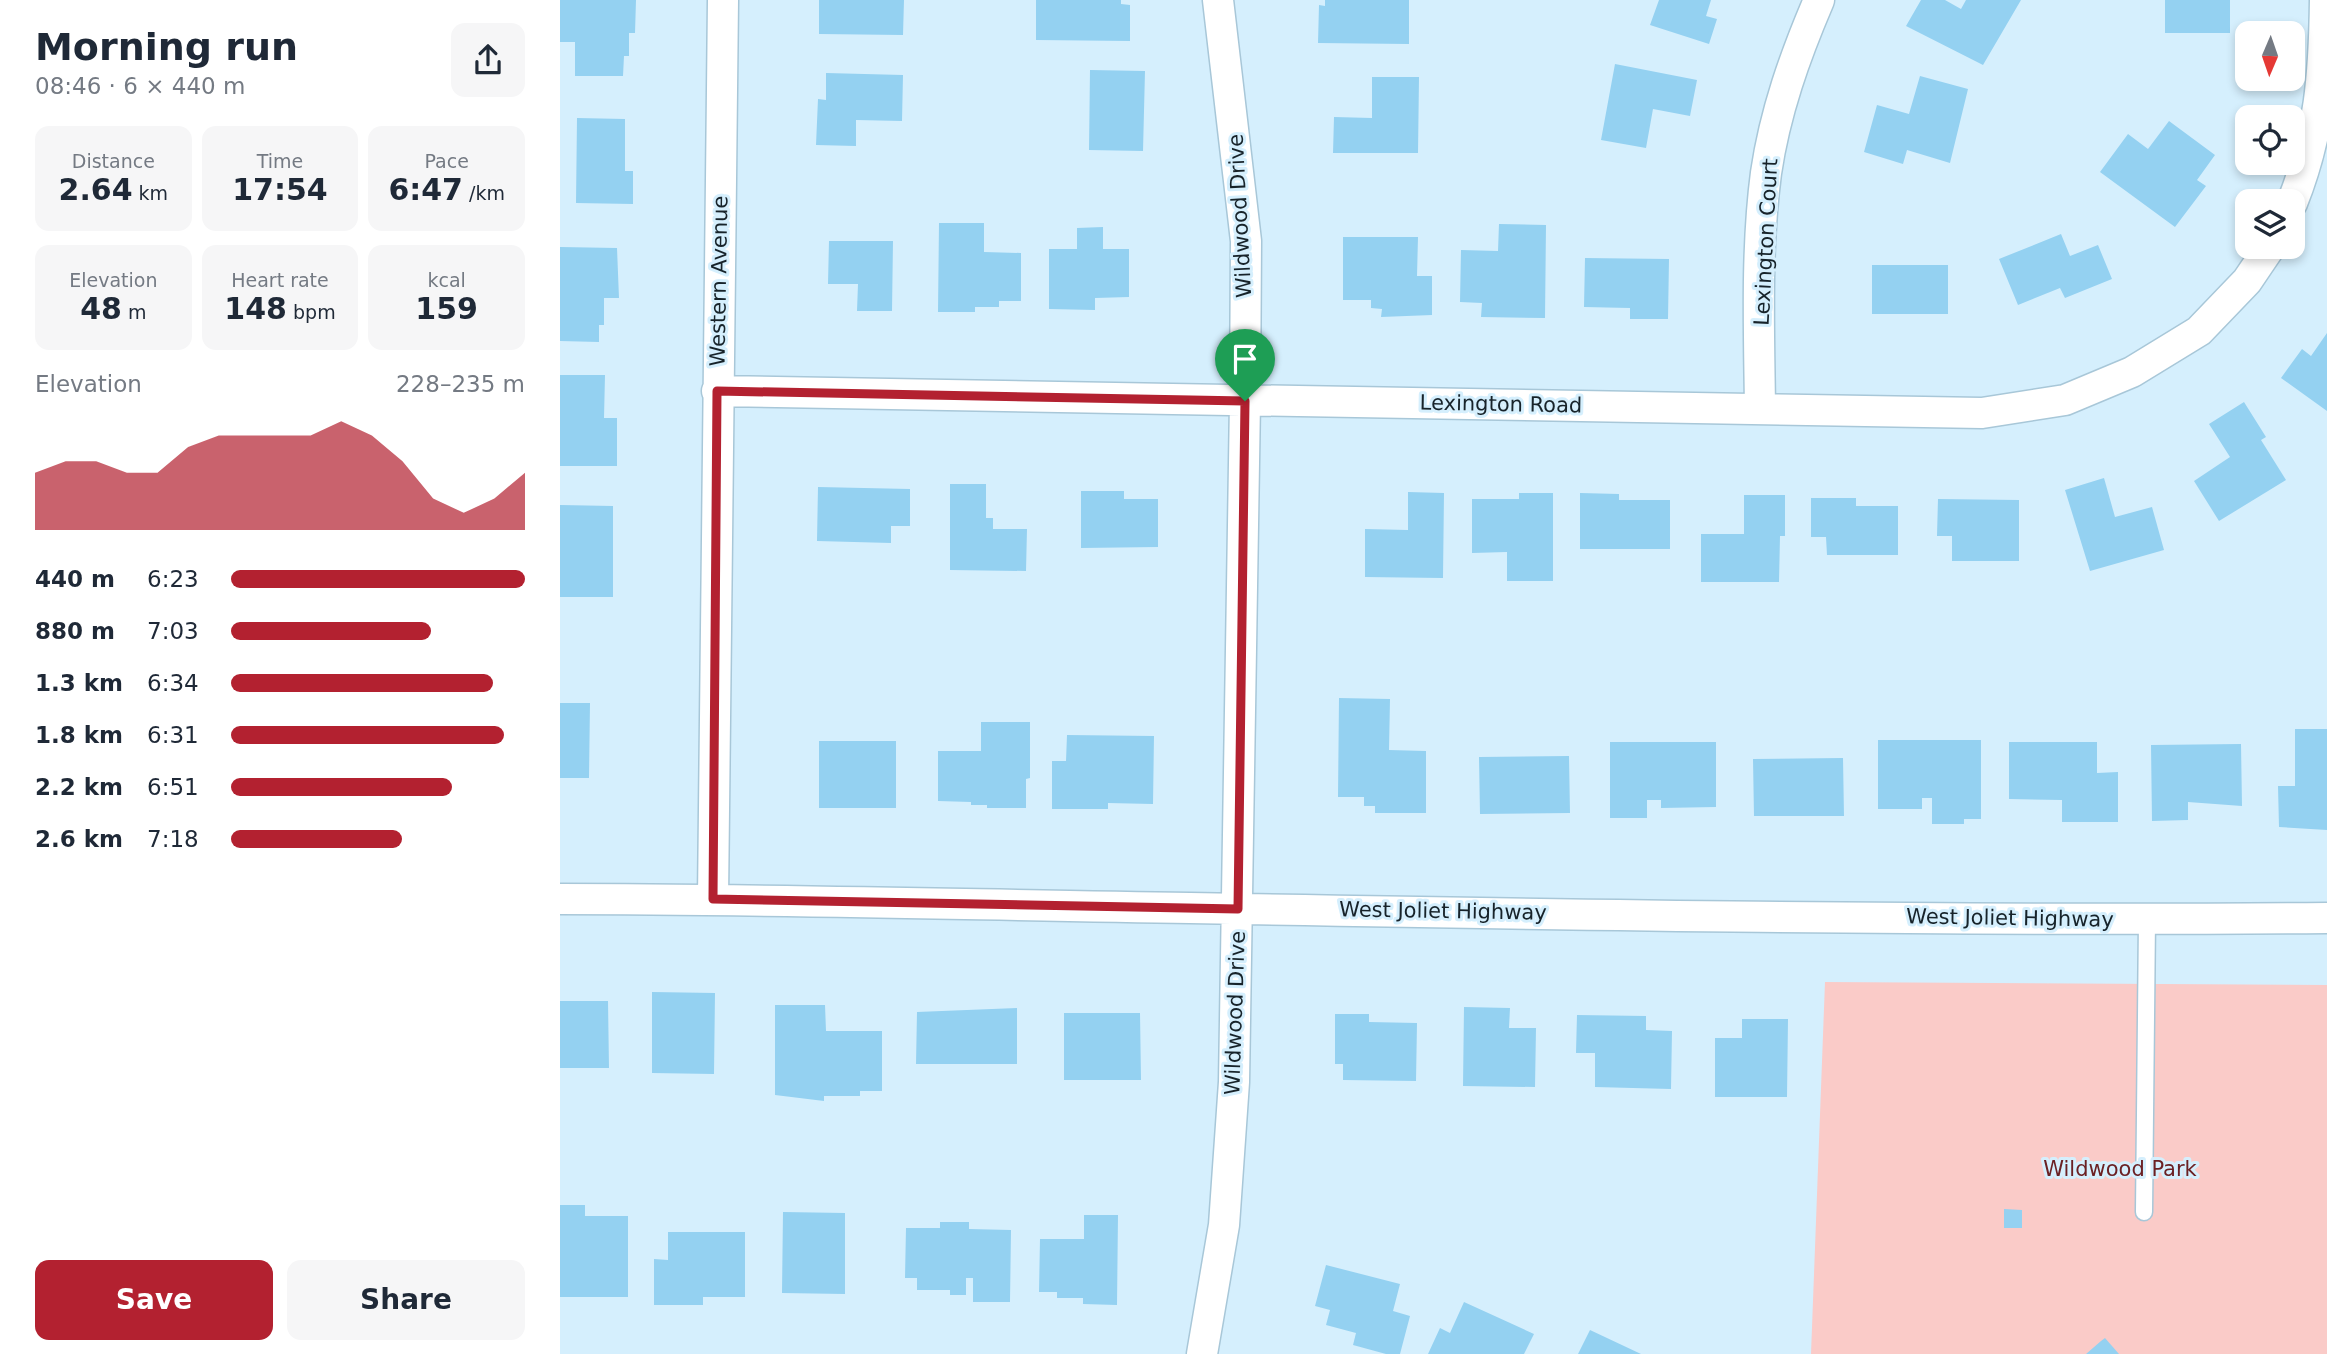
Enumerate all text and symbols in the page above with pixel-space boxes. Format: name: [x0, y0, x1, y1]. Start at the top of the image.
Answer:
north arrow: [2235, 21, 2305, 91]
map controls: [2235, 21, 2305, 259]
button: share: [451, 23, 525, 97]
text: Morning run: [35, 25, 298, 69]
text: 08:46 · 6 × 440 m: [35, 73, 245, 99]
button: locate: [2235, 105, 2305, 175]
street label: Wildwood Drive: [1224, 133, 1256, 299]
text: Distance: [72, 150, 155, 172]
text: Time: [257, 150, 303, 172]
text: Pace: [424, 150, 469, 172]
street label: Lexington Court: [1750, 158, 1782, 326]
text: 2.64: [59, 172, 133, 207]
text: 17:54: [232, 172, 328, 207]
text: 6:47: [388, 172, 463, 207]
text: km: [133, 182, 168, 204]
text: /km: [463, 182, 505, 204]
button: layers: [2235, 189, 2305, 259]
street label: Western Avenue: [706, 195, 732, 367]
text: Elevation: [69, 269, 157, 291]
text: Heart rate: [231, 269, 329, 291]
text: kcal: [427, 269, 466, 291]
text: 48: [80, 291, 122, 326]
text: 148: [224, 291, 287, 326]
text: 159: [415, 291, 478, 326]
text: m: [122, 301, 146, 323]
text: bpm: [287, 301, 336, 323]
pin: [1215, 329, 1275, 401]
icon: arrive: [1226, 340, 1264, 378]
text: Elevation: [35, 371, 142, 397]
text: 228–235 m: [396, 371, 525, 397]
street label: Lexington Road: [1420, 391, 1582, 417]
text: 440 m: [35, 566, 115, 592]
text: 6:23: [147, 566, 199, 592]
text: 880 m: [35, 618, 115, 644]
text: 7:03: [147, 618, 199, 644]
text: 1.3 km: [35, 670, 123, 696]
text: 6:34: [147, 670, 199, 696]
text: 1.8 km: [35, 722, 123, 748]
text: 6:31: [147, 722, 199, 748]
text: 2.2 km: [35, 774, 123, 800]
text: 6:51: [147, 774, 199, 800]
text: 2.6 km: [35, 826, 123, 852]
text: 7:18: [147, 826, 199, 852]
street label: West Joliet Highway: [1339, 897, 1547, 925]
street label: West Joliet Highway: [1906, 904, 2114, 932]
street label: Wildwood Drive: [1220, 931, 1250, 1095]
park label: Wildwood Park: [2043, 1157, 2198, 1181]
button: Save: [35, 1260, 273, 1340]
button: Share: [287, 1260, 525, 1340]

